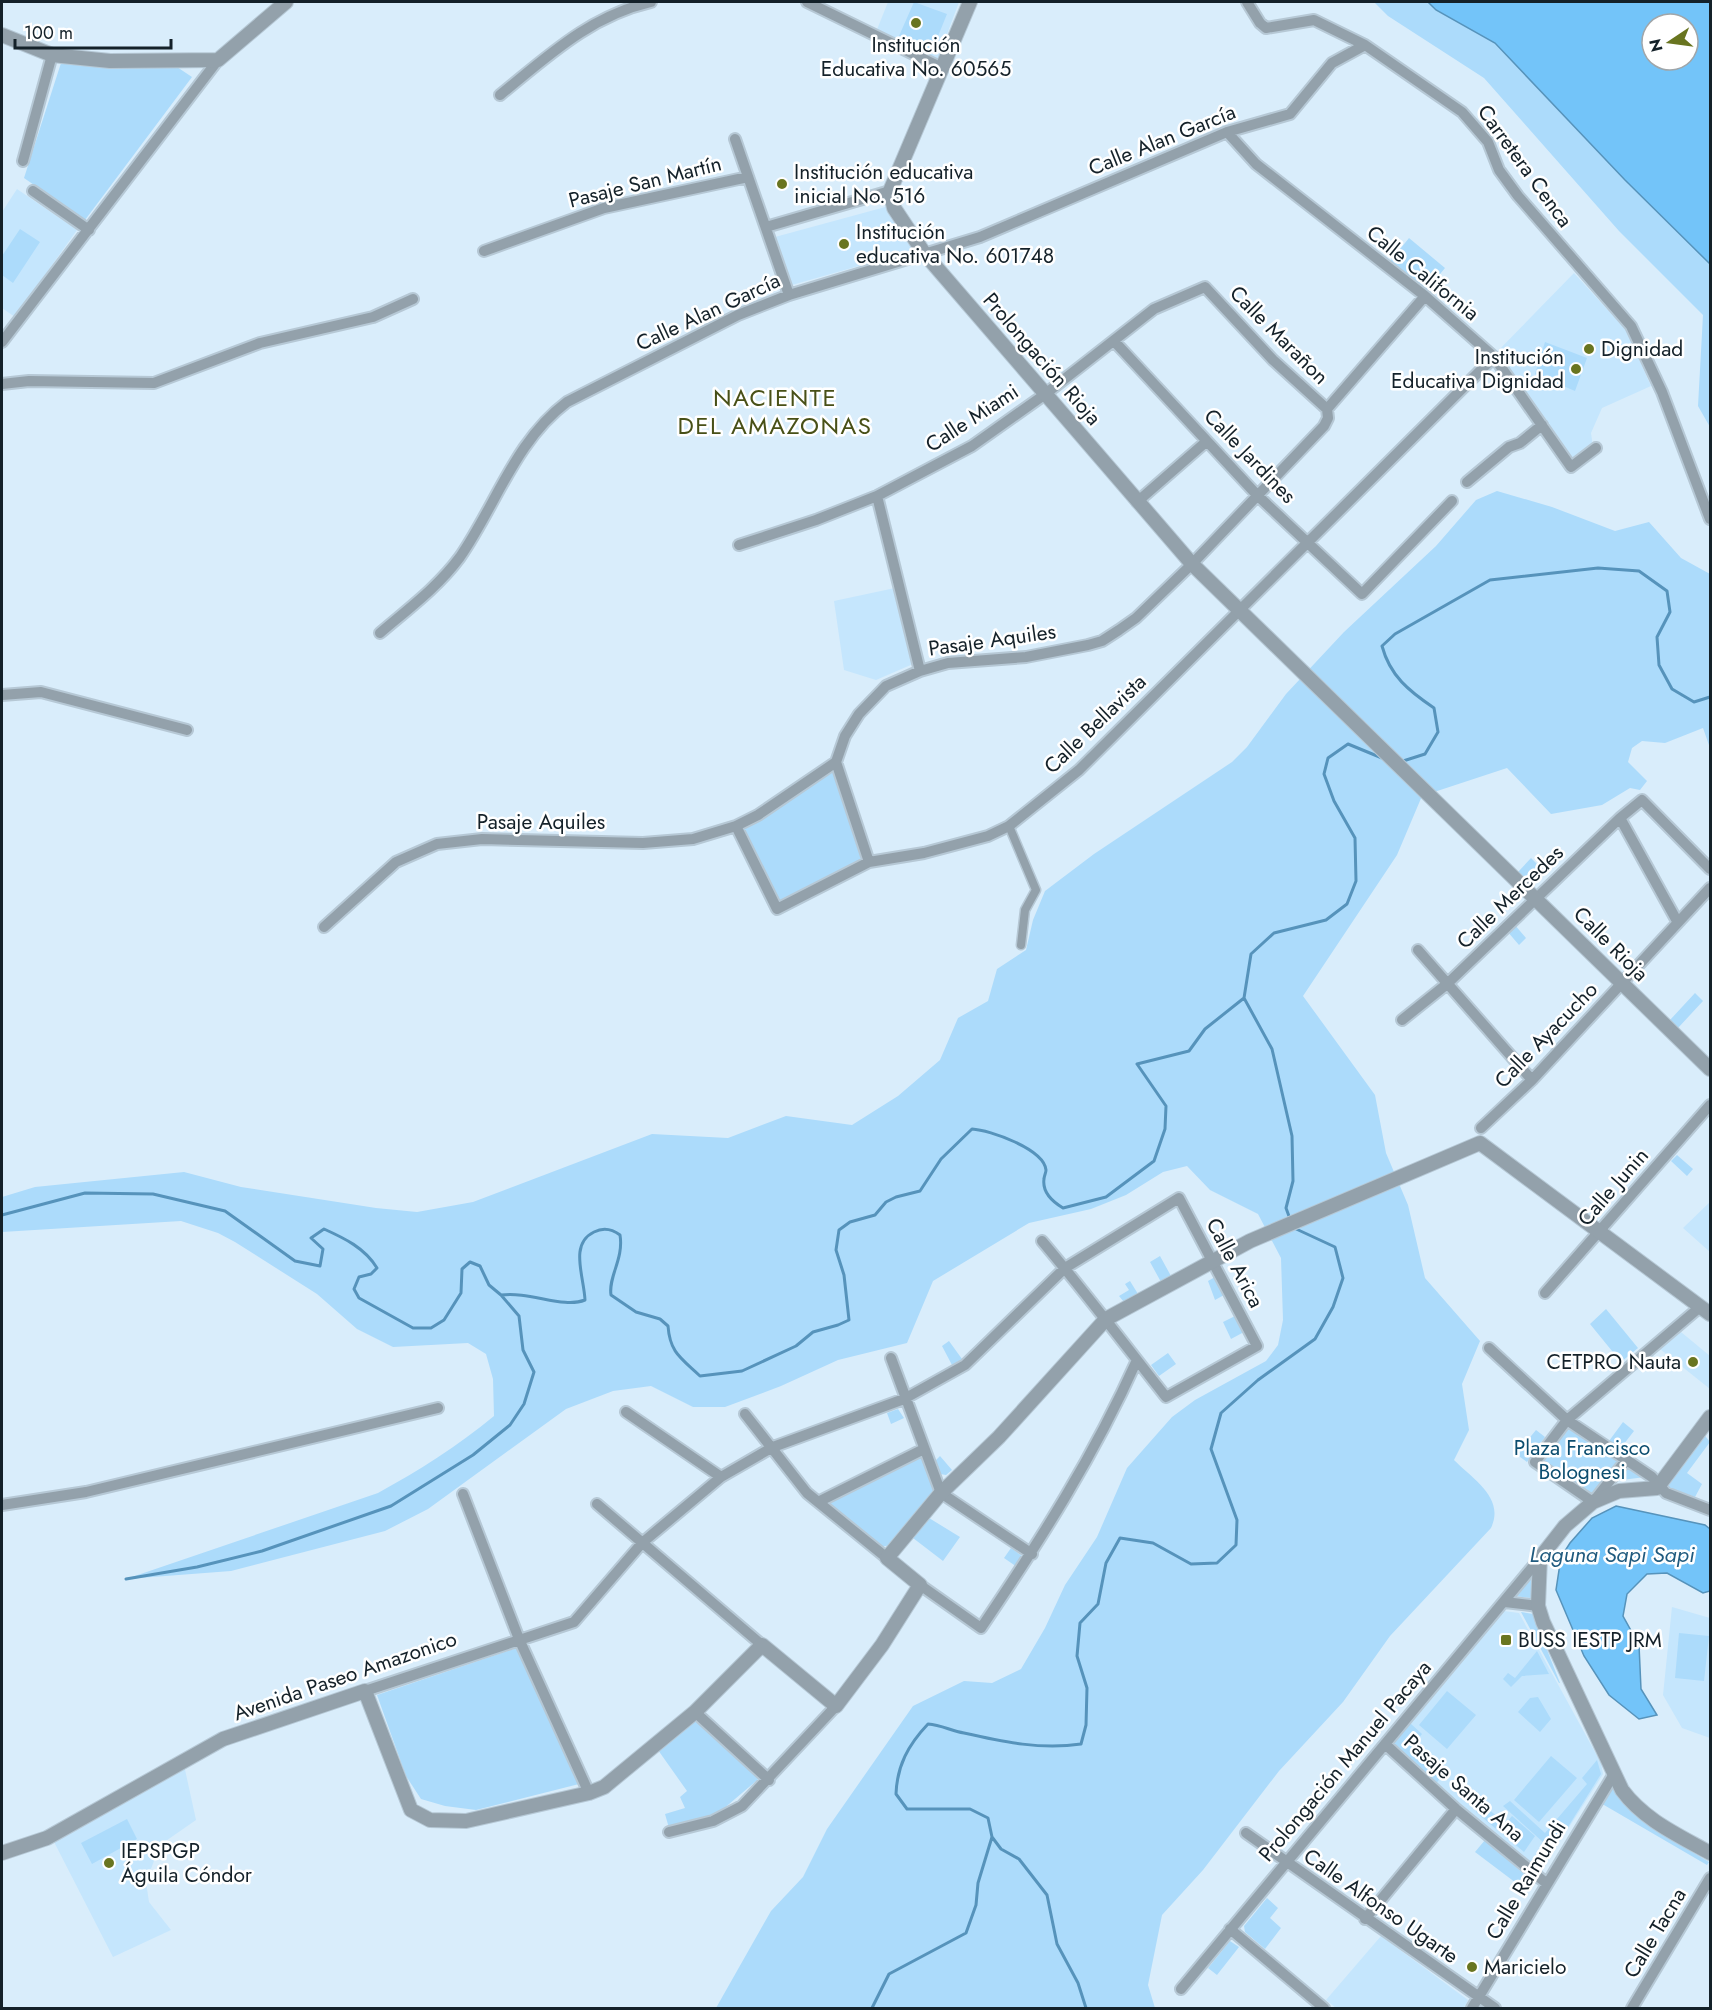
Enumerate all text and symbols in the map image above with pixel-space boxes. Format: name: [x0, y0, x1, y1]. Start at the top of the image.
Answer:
scale bar: [15, 12, 171, 50]
north arrow: [1640, 12, 1700, 72]
marker: Institución Educativa No. 60565: [909, 16, 923, 30]
text: 100 m: [24, 20, 73, 46]
place label: Institución Educativa No. 60565: [821, 30, 1011, 84]
text: N: [1643, 36, 1669, 54]
street label: Calle Alan García: [1084, 97, 1240, 183]
street label: Carretera Cenca: [1470, 98, 1580, 234]
street label: Pasaje San Martín: [565, 148, 725, 216]
place label: Institución educativa inicial No. 516: [794, 157, 973, 211]
marker: Institución educativa inicial No. 516: [775, 177, 789, 191]
place label: Institución educativa No. 601748: [856, 217, 1054, 271]
street label: Calle California: [1360, 218, 1486, 328]
marker: Institución educativa No. 601748: [837, 237, 851, 251]
street label: Calle Alan García: [631, 265, 785, 359]
street label: Calle Marañon: [1223, 279, 1335, 391]
street label: Prolongación Rioja: [976, 286, 1108, 432]
place label: Dignidad: [1601, 334, 1683, 364]
place label: Institución Educativa Dignidad: [1391, 342, 1564, 396]
marker: Dignidad: [1582, 342, 1596, 356]
marker: Institución Educativa Dignidad: [1569, 362, 1583, 376]
street label: Calle Miami: [920, 377, 1024, 459]
district label: NACIENTE DEL AMAZONAS: [677, 380, 873, 443]
street label: Calle Jardines: [1197, 402, 1303, 510]
street label: Pasaje Aquiles: [926, 616, 1058, 664]
street label: Calle Bellavista: [1037, 667, 1153, 781]
street label: Pasaje Aquiles: [477, 807, 605, 837]
street label: Calle Mercedes: [1450, 838, 1570, 956]
street label: Calle Rioja: [1567, 900, 1655, 988]
street label: Calle Ayacucho: [1488, 975, 1604, 1095]
street label: Calle Junin: [1571, 1141, 1655, 1233]
street label: Calle Arica: [1199, 1213, 1271, 1313]
place label: CETPRO Nauta: [1547, 1347, 1681, 1377]
marker: CETPRO Nauta: [1686, 1355, 1700, 1369]
park label: Plaza Francisco Bolognesi: [1514, 1433, 1650, 1487]
water label: Laguna Sapi Sapi: [1530, 1538, 1695, 1570]
street label: Avenida Paseo Amazonico: [229, 1624, 461, 1728]
place label: BUSS IESTP JRM: [1518, 1625, 1662, 1655]
marker: BUSS IESTP JRM: [1499, 1633, 1513, 1647]
street label: Prolongación Manuel Pacaya: [1252, 1654, 1438, 1868]
street label: Pasaje Santa Ana: [1397, 1727, 1531, 1849]
street label: Calle Raimundi: [1479, 1815, 1573, 1945]
place label: IEPSPGP Águila Cóndor: [121, 1836, 253, 1890]
street label: Calle Alfonso Ugarte: [1297, 1841, 1465, 1971]
marker: IEPSPGP Águila Cóndor: [102, 1856, 116, 1870]
street label: Calle Tacna: [1616, 1882, 1694, 1984]
place label: Maricielo: [1484, 1952, 1566, 1982]
marker: Maricielo: [1465, 1960, 1479, 1974]

